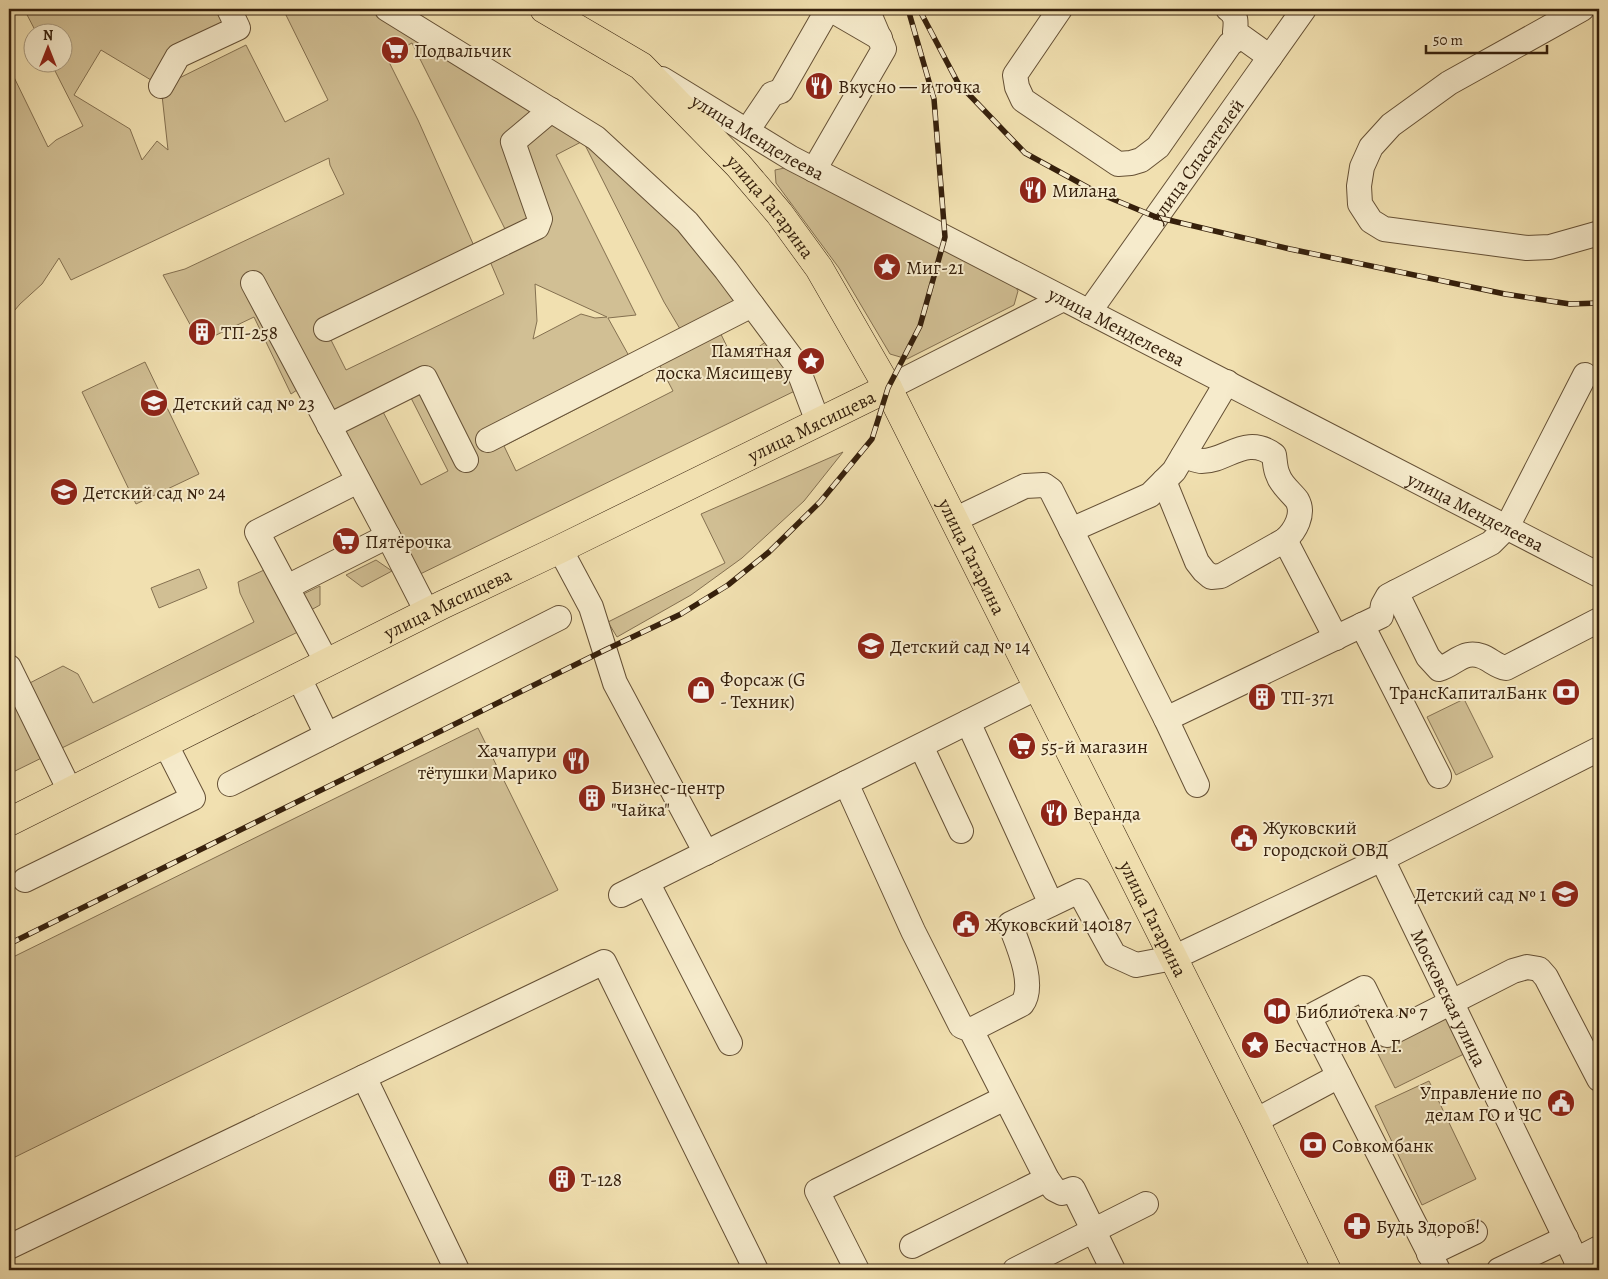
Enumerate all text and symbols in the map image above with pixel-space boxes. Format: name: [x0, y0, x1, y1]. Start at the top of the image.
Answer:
north arrow: [22, 22, 72, 72]
scale bar: [1426, 22, 1547, 54]
text: N: [43, 26, 53, 45]
text: 50 m: [1433, 30, 1463, 50]
supermarket icon: Подвальчик: [380, 35, 410, 65]
place label: Подвальчик: [414, 38, 512, 64]
restaurant icon: Вкусно — и точка: [804, 71, 834, 101]
place label: Вкусно — и точка: [838, 74, 981, 100]
street label: улица Менделеева: [685, 87, 829, 187]
street label: улица Спасателей: [1144, 94, 1250, 229]
street label: улица Гагарина: [720, 148, 820, 264]
restaurant icon: Милана: [1018, 175, 1048, 205]
place label: Милана: [1052, 178, 1117, 204]
place icon: Миг-21: [872, 252, 902, 282]
place label: Миг-21: [906, 255, 964, 281]
street label: улица Менделеева: [1043, 281, 1189, 373]
building icon: ТП-258: [187, 317, 217, 347]
place label: ТП-258: [221, 320, 278, 346]
place label: Памятная доска Мясищеву: [655, 338, 792, 386]
place icon: Памятная доска Мясищеву: [796, 346, 826, 376]
street label: улица Мясищева: [743, 384, 880, 469]
school or university icon: Детский сад № 23: [139, 388, 169, 418]
place label: Детский сад № 23: [173, 391, 315, 417]
street label: улица Менделеева: [1402, 466, 1548, 558]
school or university icon: Детский сад № 24: [49, 477, 79, 507]
place label: Детский сад № 24: [83, 480, 226, 506]
street label: улица Гагарина: [931, 493, 1012, 620]
supermarket icon: Пятёрочка: [331, 526, 361, 556]
place label: Пятёрочка: [365, 529, 452, 555]
street label: улица Мясищева: [379, 562, 516, 647]
school or university icon: Детский сад № 14: [856, 631, 886, 661]
place label: Детский сад № 14: [890, 634, 1031, 660]
place label: Форсаж (G - Техник): [720, 667, 806, 715]
shop icon: Форсаж (G - Техник): [686, 675, 716, 705]
bank icon: ТрансКапиталБанк: [1551, 677, 1581, 707]
place label: ТрансКапиталБанк: [1389, 680, 1547, 706]
building icon: ТП-371: [1247, 682, 1277, 712]
place label: ТП-371: [1281, 685, 1334, 711]
supermarket icon: 55-й магазин: [1007, 731, 1037, 761]
place label: 55-й магазин: [1041, 734, 1148, 760]
place label: Хачапури тётушки Марико: [418, 738, 557, 786]
restaurant icon: Хачапури тётушки Марико: [561, 746, 591, 776]
place label: Бизнес-центр "Чайка": [611, 775, 725, 823]
building icon: Бизнес-центр "Чайка": [577, 783, 607, 813]
restaurant icon: Веранда: [1039, 798, 1069, 828]
place label: Веранда: [1073, 801, 1141, 827]
place label: Жуковский городской ОВД: [1263, 815, 1388, 863]
public building icon: Жуковский городской ОВД: [1229, 823, 1259, 853]
street label: улица Гагарина: [1112, 856, 1193, 982]
school or university icon: Детский сад № 1: [1550, 879, 1580, 909]
place label: Детский сад № 1: [1414, 882, 1546, 908]
public building icon: Жуковский 140187: [951, 909, 981, 939]
place label: Жуковский 140187: [985, 912, 1132, 938]
street label: Московская улица: [1404, 925, 1493, 1071]
library icon: Библиотека № 7: [1262, 996, 1292, 1026]
place label: Библиотека № 7: [1296, 999, 1428, 1025]
place icon: Бесчастнов А. Г.: [1240, 1030, 1270, 1060]
place label: Бесчастнов А. Г.: [1274, 1033, 1403, 1059]
place label: Управление по делам ГО и ЧС: [1420, 1080, 1542, 1128]
public building icon: Управление по делам ГО и ЧС: [1546, 1088, 1576, 1118]
bank icon: Совкомбанк: [1298, 1130, 1328, 1160]
place label: Совкомбанк: [1332, 1133, 1434, 1159]
building icon: Т-128: [547, 1164, 577, 1194]
place label: Т-128: [581, 1167, 622, 1193]
pharmacy icon: Будь Здоров!: [1342, 1211, 1372, 1241]
place label: Будь Здоров!: [1376, 1214, 1480, 1240]

